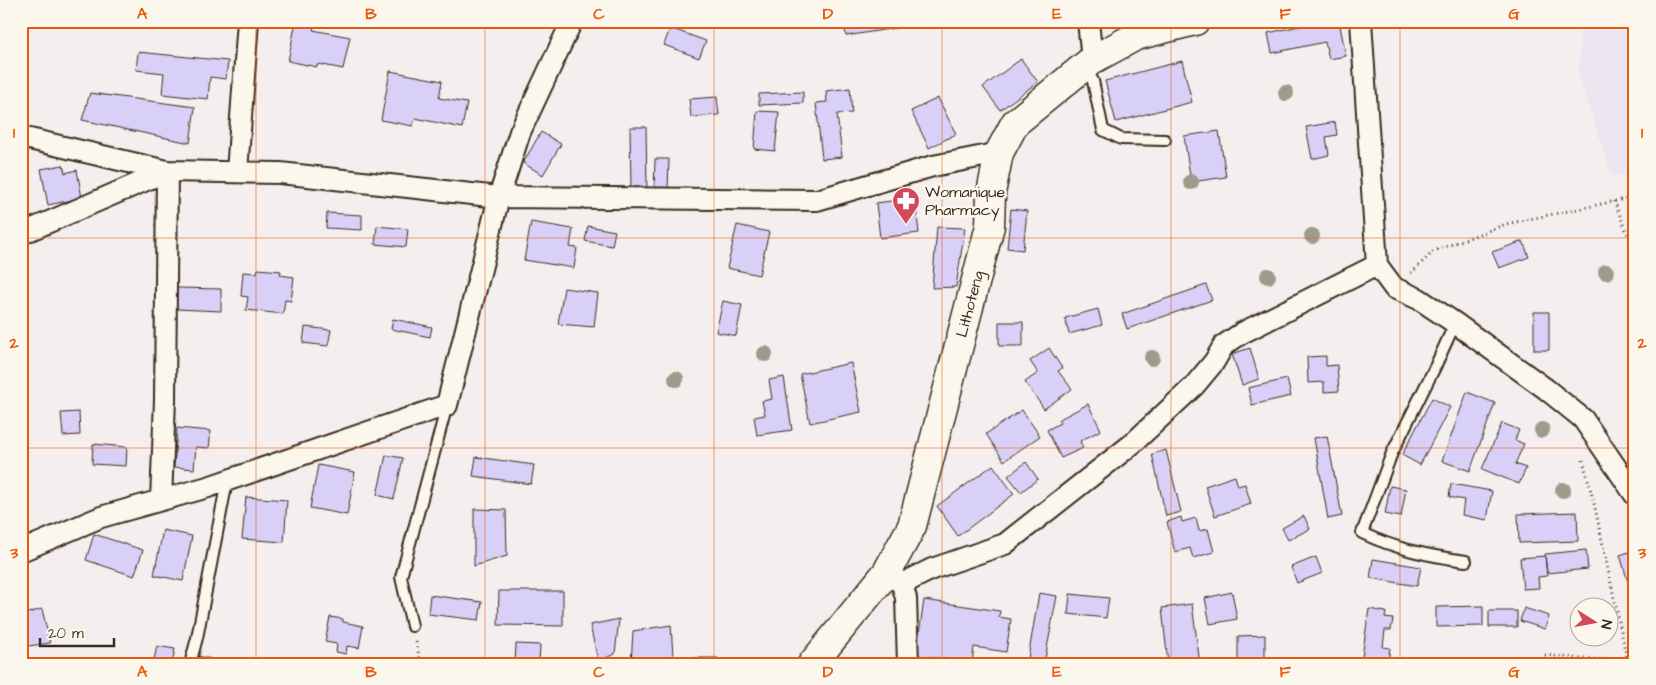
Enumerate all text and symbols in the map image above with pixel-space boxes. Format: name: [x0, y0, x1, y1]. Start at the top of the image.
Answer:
text: A: [137, 3, 148, 25]
text: B: [365, 3, 377, 25]
text: C: [593, 3, 605, 25]
text: D: [823, 3, 834, 25]
text: E: [1052, 3, 1062, 25]
text: F: [1279, 3, 1291, 25]
text: G: [1508, 3, 1520, 25]
text: 1: [13, 122, 16, 144]
text: 1: [1641, 122, 1644, 144]
place label: Womanique Pharmacy: [925, 181, 1005, 222]
pharmacy icon: Womanique Pharmacy: [891, 186, 921, 225]
street label: Lithoteng: [951, 268, 990, 340]
text: 2: [8, 332, 19, 354]
text: 2: [1636, 332, 1647, 354]
text: 3: [9, 542, 19, 564]
text: 3: [1637, 542, 1647, 564]
north arrow: [1568, 598, 1618, 648]
scale bar: [40, 615, 114, 647]
text: N: [1595, 618, 1616, 631]
text: 20 m: [48, 623, 84, 644]
text: A: [137, 661, 148, 683]
text: B: [365, 661, 377, 683]
text: C: [593, 661, 605, 683]
text: D: [823, 661, 834, 683]
text: E: [1052, 661, 1062, 683]
text: F: [1279, 661, 1291, 683]
text: G: [1508, 661, 1520, 683]

